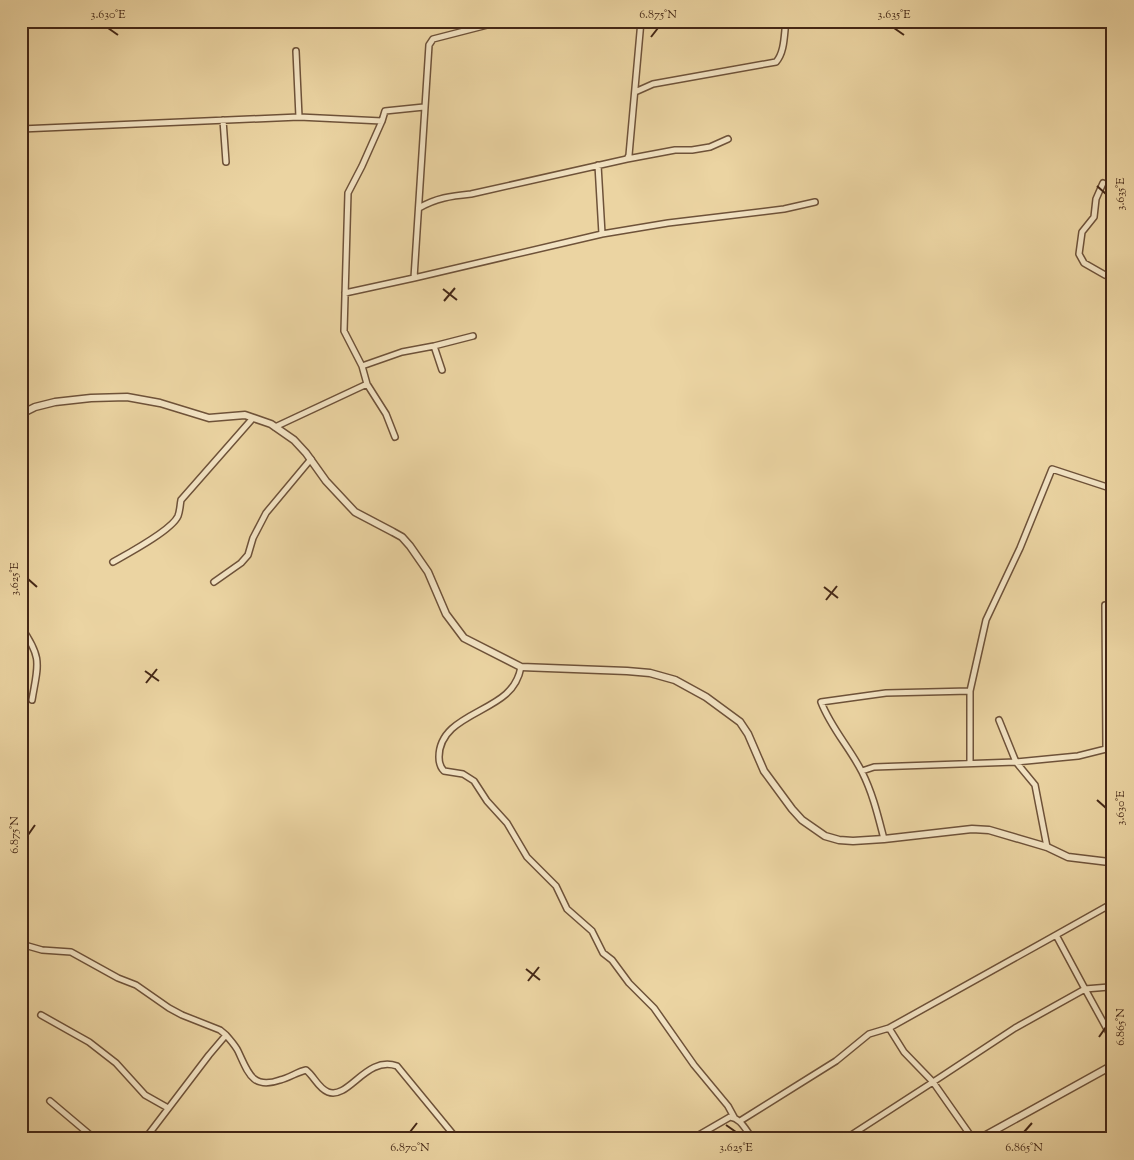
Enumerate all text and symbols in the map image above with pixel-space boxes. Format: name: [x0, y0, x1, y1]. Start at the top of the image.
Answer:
text: 3.630°E: [91, 6, 126, 24]
text: 6.875°N: [639, 6, 677, 24]
text: 3.635°E: [878, 6, 911, 24]
text: 3.635°E: [1112, 177, 1130, 210]
text: 3.625°E: [6, 561, 24, 596]
text: 3.630°E: [1112, 790, 1130, 825]
text: 6.875°N: [6, 816, 24, 854]
text: 6.865°N: [1112, 1008, 1130, 1046]
text: 6.870°N: [390, 1139, 430, 1157]
text: 3.625°E: [719, 1139, 754, 1157]
text: 6.865°N: [1005, 1139, 1043, 1157]

